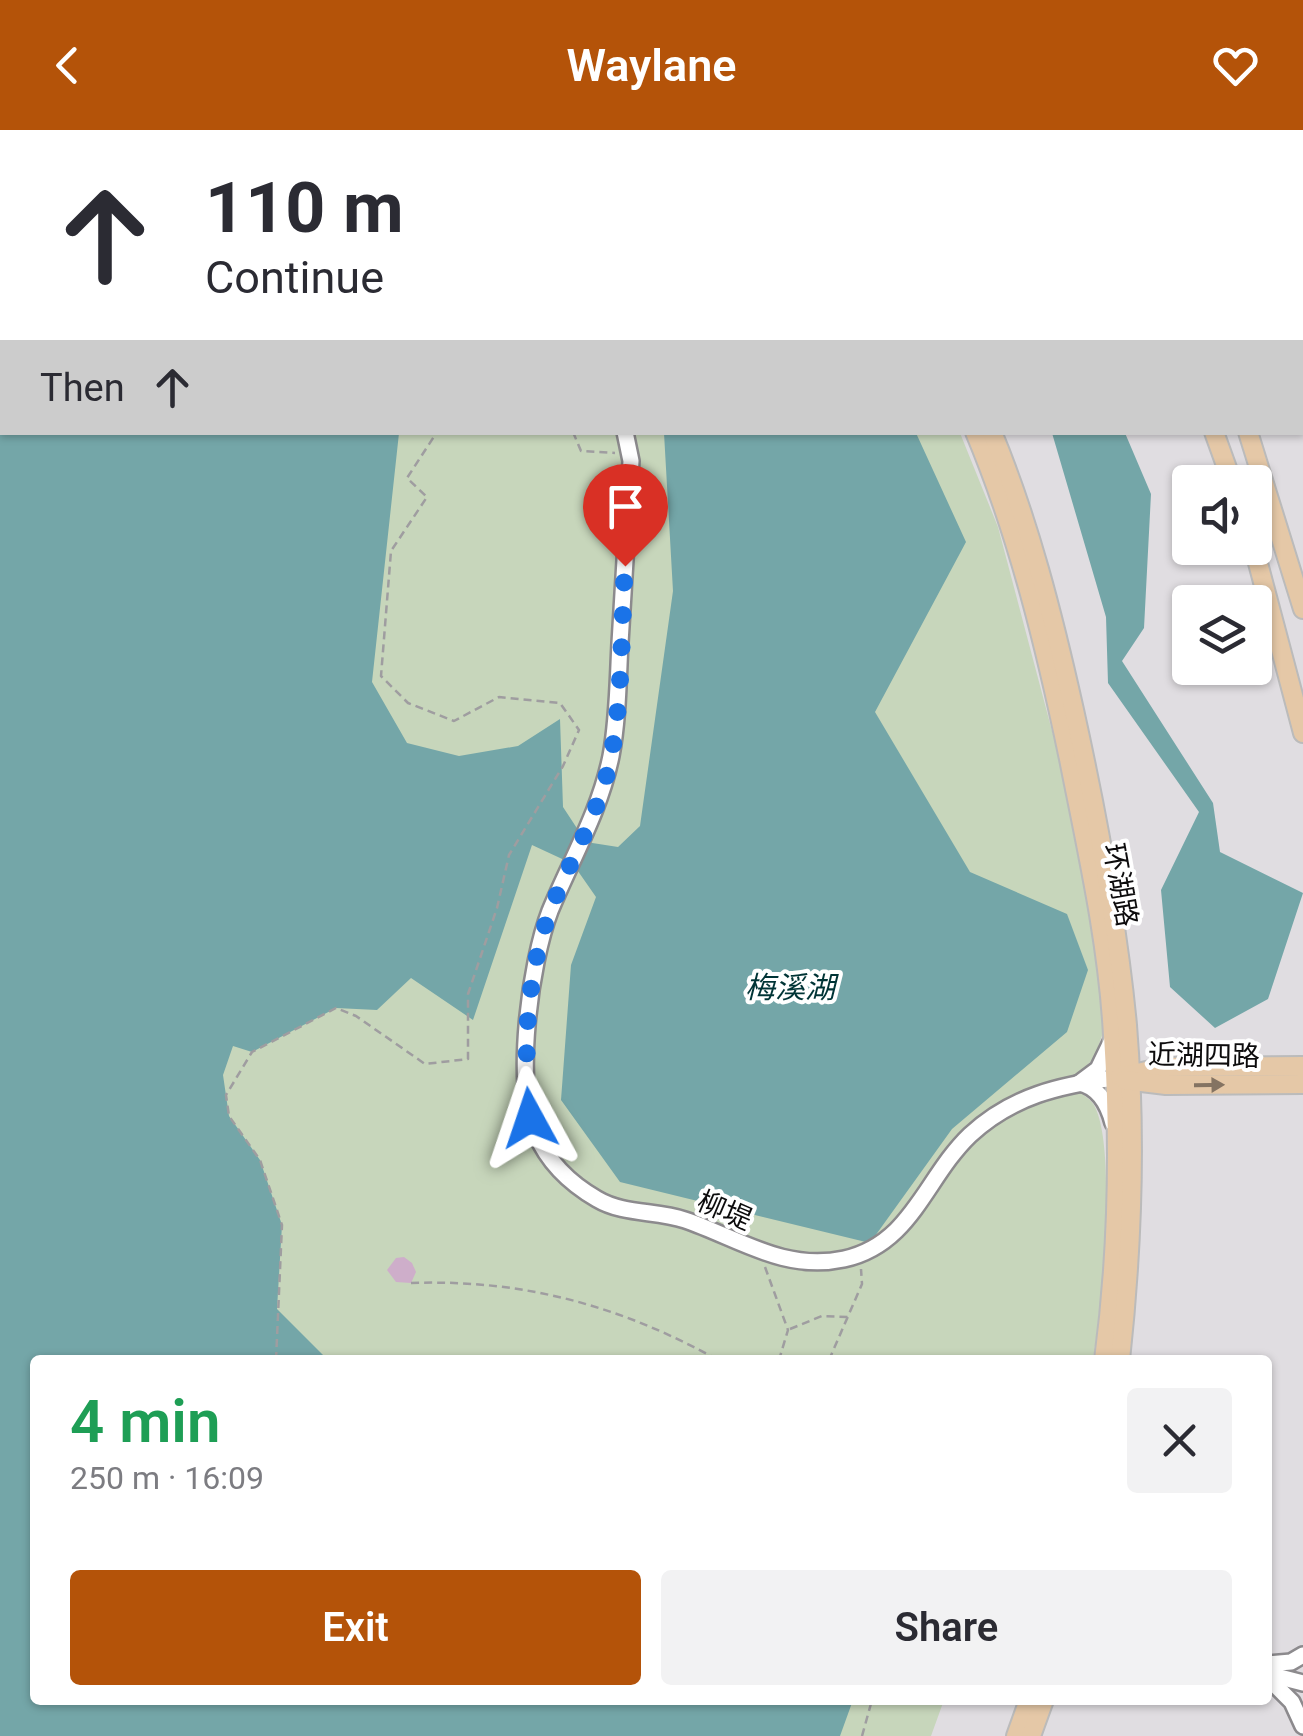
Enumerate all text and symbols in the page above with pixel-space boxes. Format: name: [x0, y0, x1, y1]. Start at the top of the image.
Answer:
icon: back: [40, 38, 95, 93]
icon: heart: [1208, 38, 1263, 93]
text: Waylane: [566, 39, 737, 92]
text: 110 m: [205, 167, 404, 249]
icon: ahead: [40, 170, 170, 300]
text: Continue: [205, 251, 384, 304]
icon: ahead: [145, 360, 200, 415]
text: Then: [40, 366, 125, 410]
pin: [583, 464, 668, 567]
map controls: [1172, 465, 1272, 685]
button: sound: [1172, 465, 1272, 565]
icon: arrive: [598, 479, 653, 534]
button: layers: [1172, 585, 1272, 685]
street label: 环湖路: [1097, 841, 1144, 929]
water label: 梅溪湖: [745, 970, 839, 1005]
street label: 近湖四路: [1148, 1038, 1260, 1073]
position arrow: [478, 1066, 582, 1170]
one-way arrow: [1193, 1077, 1225, 1093]
street label: 柳堤: [693, 1184, 757, 1237]
text: 4 min: [70, 1386, 220, 1457]
button: close: [1127, 1388, 1232, 1493]
text: 250 m · 16:09: [70, 1459, 264, 1497]
button: Exit: [70, 1570, 641, 1685]
button: Share: [661, 1570, 1232, 1685]

